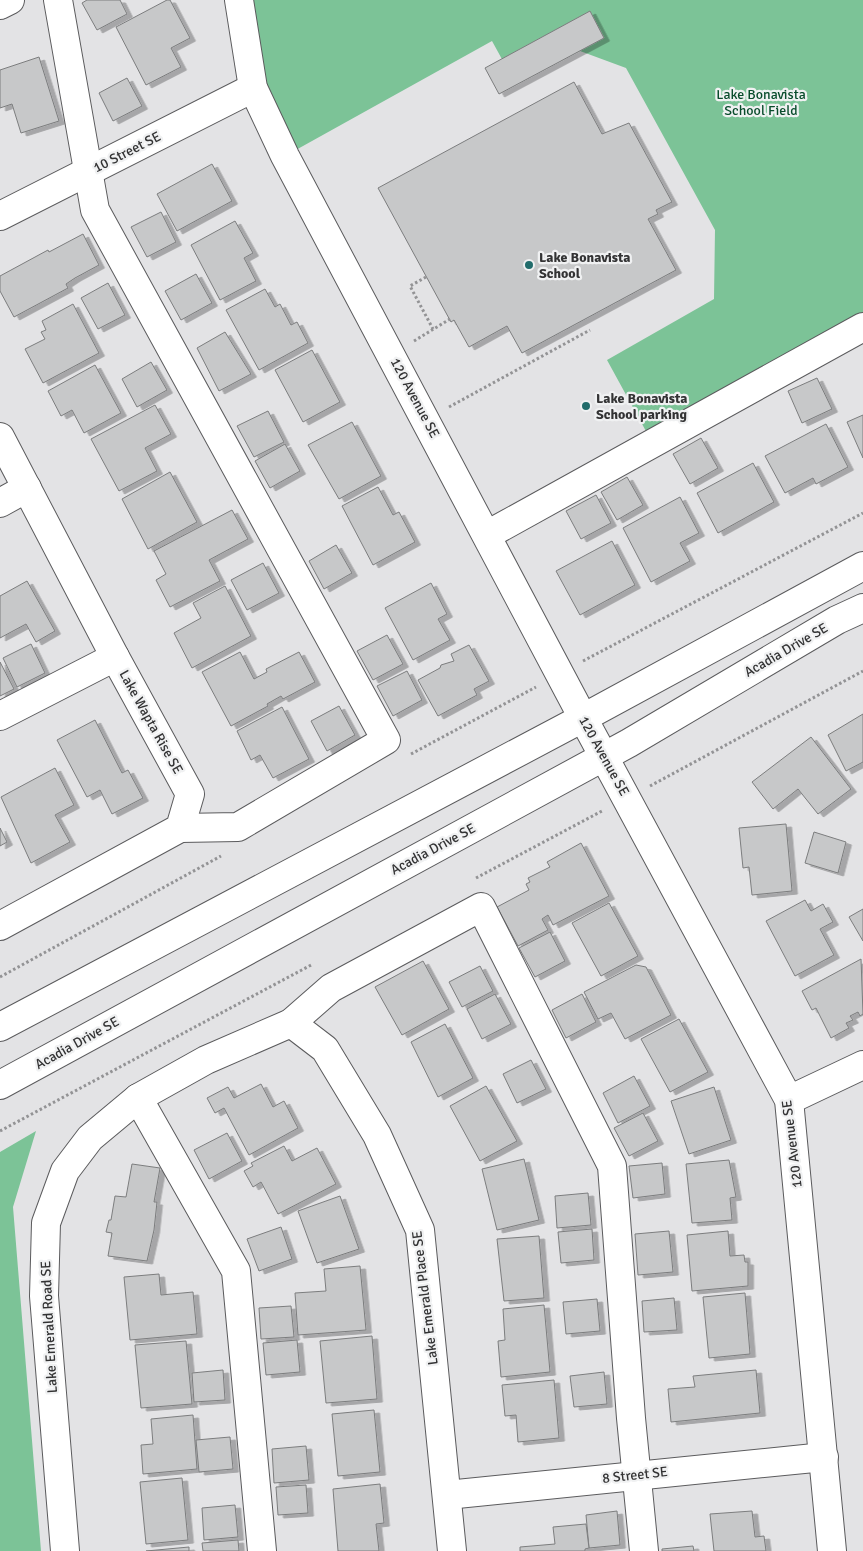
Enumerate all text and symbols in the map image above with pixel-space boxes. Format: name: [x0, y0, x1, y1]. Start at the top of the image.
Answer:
park label: Lake Bonavista School Field: [716, 86, 806, 119]
street label: 10 Street SE: [90, 128, 164, 176]
place label: Lake Bonavista School: [539, 249, 630, 282]
marker: Lake Bonavista School: [523, 259, 535, 271]
street label: 120 Avenue SE: [387, 355, 443, 441]
place label: Lake Bonavista School parking: [596, 390, 687, 423]
marker: Lake Bonavista School parking: [580, 400, 592, 412]
street label: Acadia Drive SE: [741, 619, 831, 681]
street label: Lake Wapta Rise SE: [115, 667, 187, 777]
street label: 120 Avenue SE: [575, 713, 633, 799]
street label: Acadia Drive SE: [388, 820, 478, 878]
street label: Acadia Drive SE: [32, 1013, 122, 1073]
street label: 120 Avenue SE: [778, 1099, 806, 1189]
street label: Lake Emerald Place SE: [408, 1230, 442, 1366]
street label: Lake Emerald Road SE: [37, 1260, 61, 1394]
street label: 8 Street SE: [601, 1463, 669, 1487]

